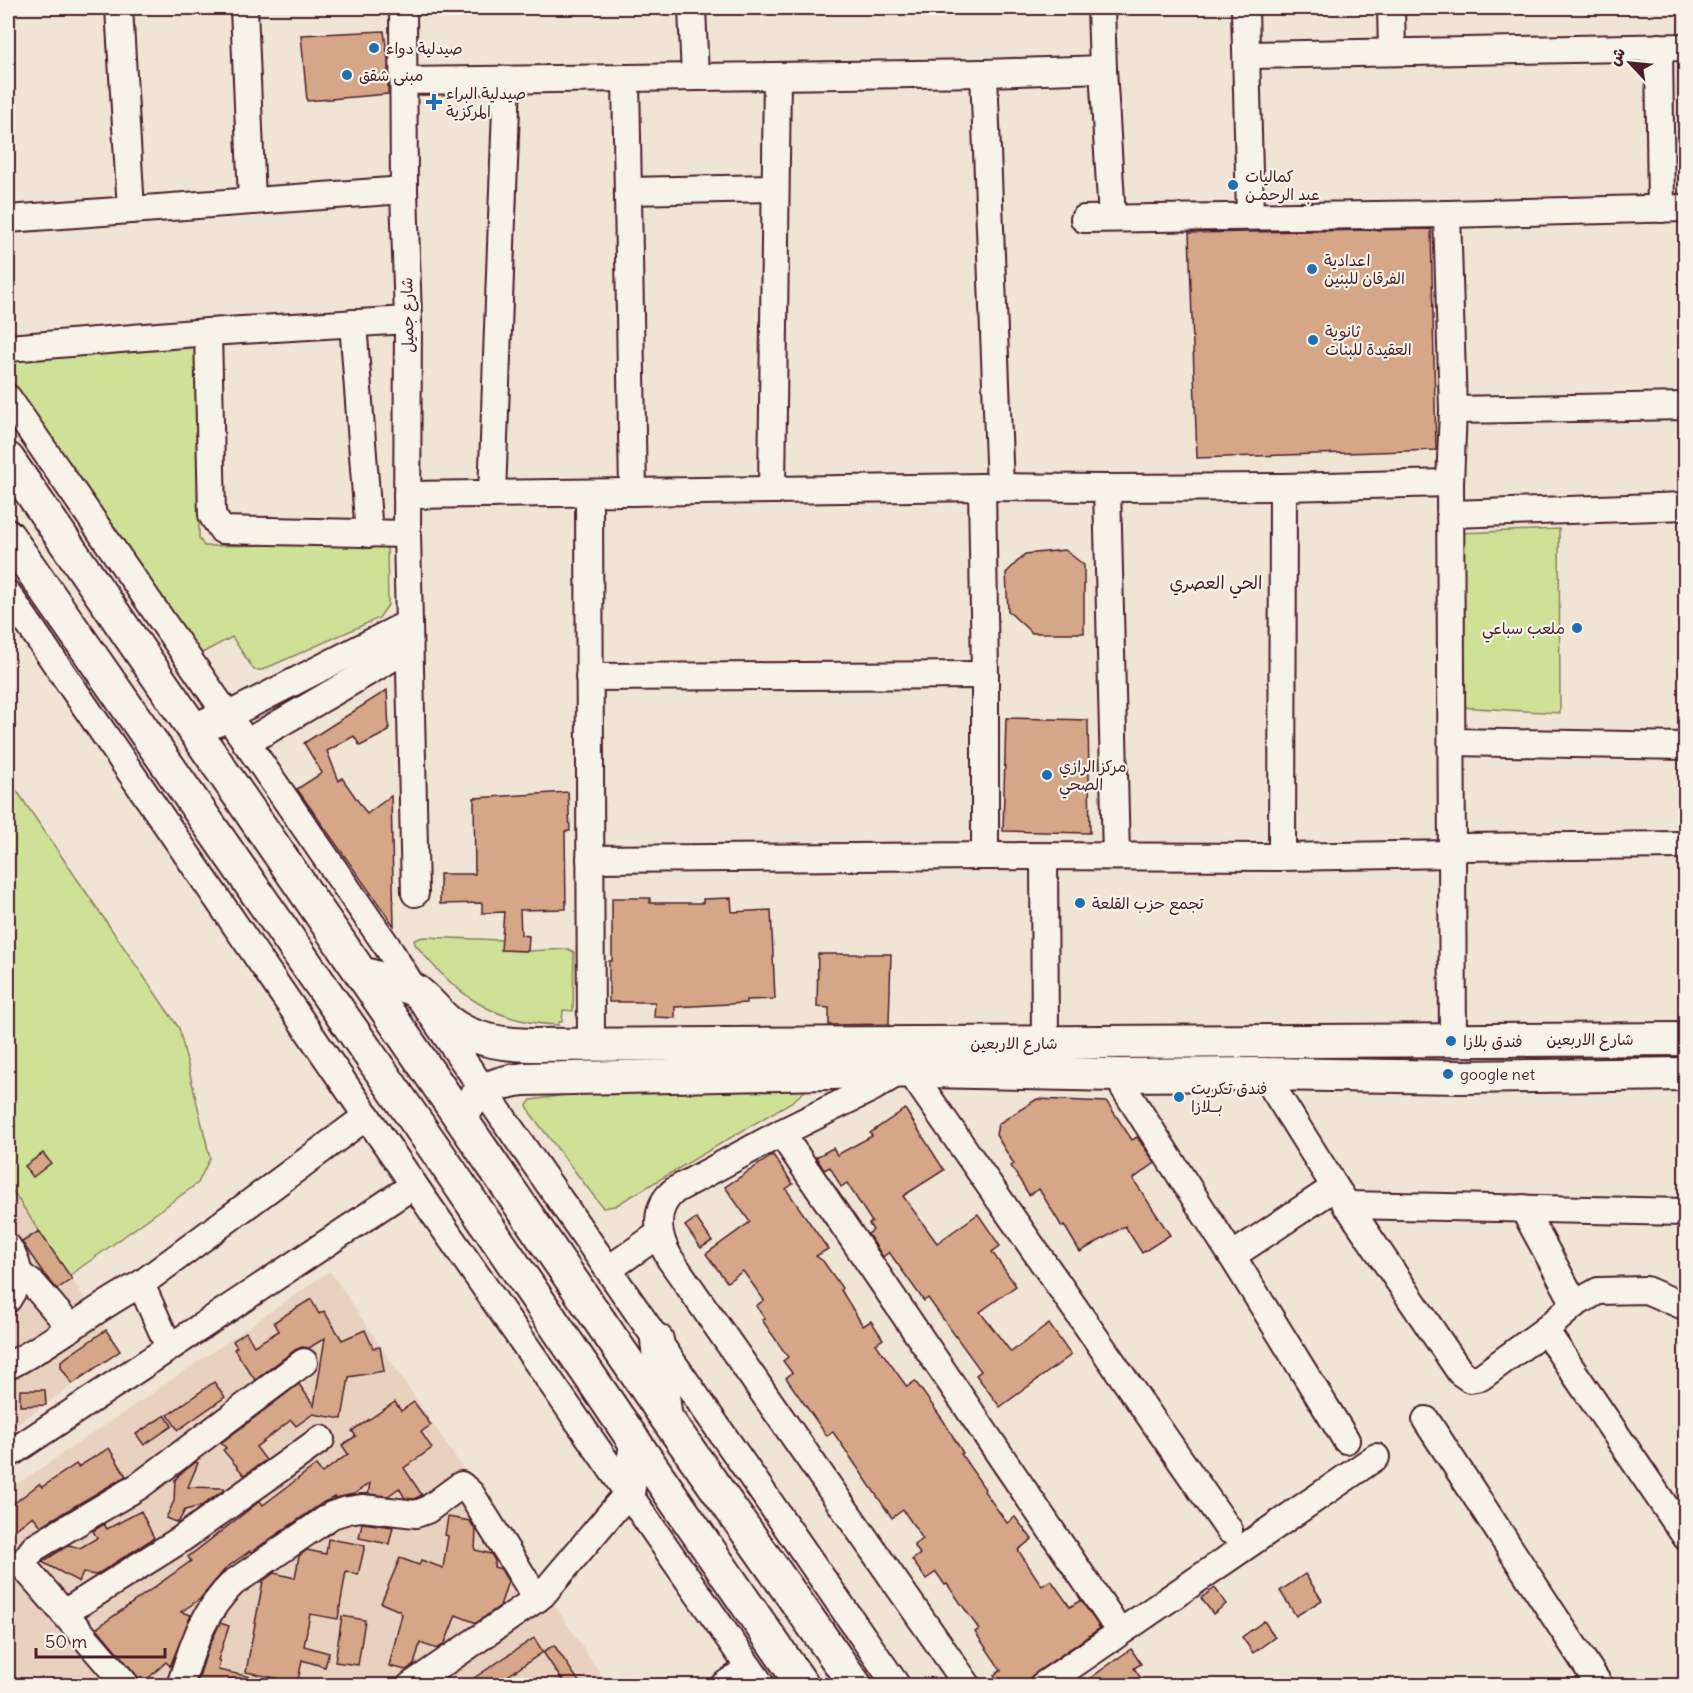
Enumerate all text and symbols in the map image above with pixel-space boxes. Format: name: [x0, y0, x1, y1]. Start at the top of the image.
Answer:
north arrow: [1600, 33, 1660, 93]
place label: صيدلية دواء: [386, 38, 463, 58]
marker: صيدلية دواء: [367, 41, 381, 55]
text: ش: [1604, 44, 1629, 69]
place label: مبنى شقق: [359, 65, 423, 86]
marker: مبنى شقق: [340, 68, 354, 82]
place label: صيدلية البراء المركزية: [446, 83, 526, 121]
marker: صيدلية البراء المركزية: [427, 95, 441, 109]
place label: كماليات عبد الرحمـن: [1245, 166, 1320, 204]
marker: كماليات عبد الرحمـن: [1226, 178, 1240, 192]
place label: اعدادية الفرقان للبنين: [1324, 250, 1405, 288]
marker: اعدادية الفرقان للبنين: [1305, 262, 1319, 276]
street label: شارع جميل: [396, 277, 420, 353]
place label: ثانوية العقيدة للبنات: [1325, 321, 1412, 359]
marker: ثانوية العقيدة للبنات: [1306, 333, 1320, 347]
district label: الحي العصري: [1169, 571, 1263, 599]
place label: ملعب سباعي: [1482, 618, 1565, 643]
marker: ملعب سباعي: [1570, 621, 1584, 635]
place label: مركز الرازي الصحي: [1059, 756, 1127, 799]
marker: مركز الرازي الصحي: [1040, 768, 1054, 782]
place label: تجمع حزب القلعة: [1092, 893, 1204, 915]
marker: تجمع حزب القلعة: [1073, 896, 1087, 910]
street label: شارع الاربعين: [1546, 1029, 1634, 1051]
place label: فندق بلازا: [1463, 1031, 1523, 1051]
street label: شارع الاربعين: [970, 1033, 1058, 1055]
marker: فندق بلازا: [1444, 1034, 1458, 1048]
place label: google net: [1460, 1064, 1536, 1084]
marker: google net: [1441, 1067, 1455, 1081]
place label: فندق تـكريت بــلازا: [1191, 1078, 1267, 1116]
marker: فندق تـكريت بــلازا: [1172, 1090, 1186, 1104]
scale bar: [36, 1621, 165, 1659]
text: 50 m: [45, 1630, 87, 1653]

